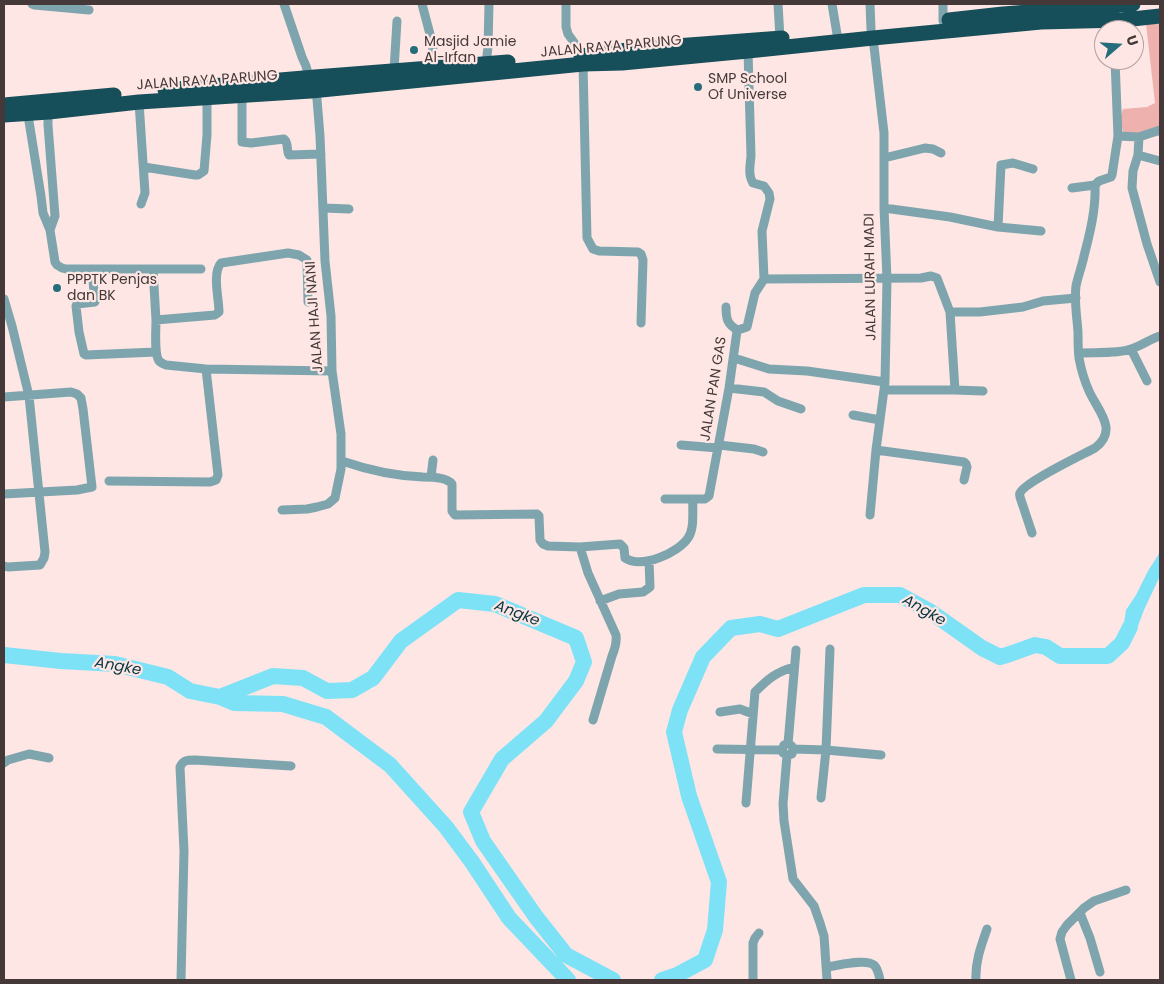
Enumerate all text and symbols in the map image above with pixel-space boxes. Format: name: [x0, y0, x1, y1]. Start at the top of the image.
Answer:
north arrow: [1094, 20, 1144, 70]
street label: JALAN RAYA PARUNG: [540, 32, 682, 62]
text: U: [1121, 33, 1143, 48]
place label: Masjid Jamie Al-Irfan: [424, 34, 516, 66]
marker: Masjid Jamie Al-Irfan: [408, 44, 420, 56]
street label: JALAN RAYA PARUNG: [136, 68, 278, 94]
place label: SMP School Of Universe: [708, 71, 787, 104]
marker: SMP School Of Universe: [692, 81, 704, 93]
street label: JALAN LURAH MADI: [861, 213, 881, 341]
street label: JALAN HAJI NANI: [303, 260, 327, 374]
place label: PPPTK Penjas dan BK: [67, 272, 157, 304]
marker: PPPTK Penjas dan BK: [51, 282, 63, 294]
street label: JALAN PAN GAS: [697, 336, 731, 442]
water label: Angke: [899, 591, 949, 631]
water label: Angke: [492, 597, 542, 631]
water label: Angke: [93, 654, 143, 680]

